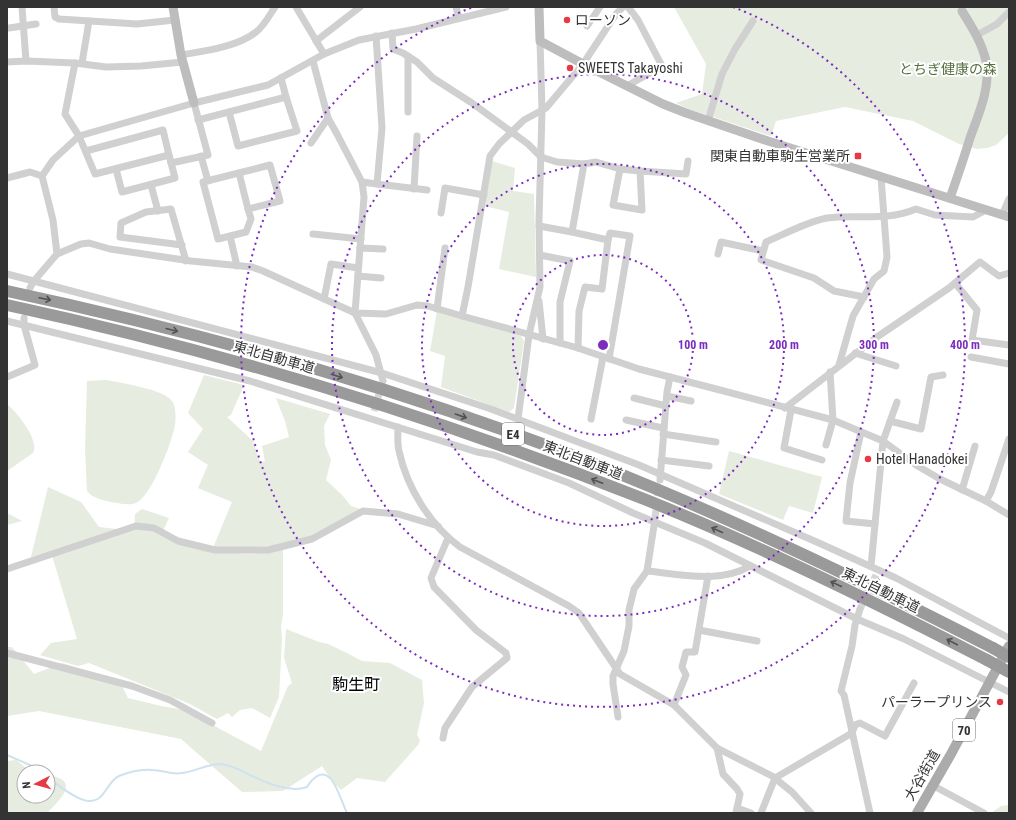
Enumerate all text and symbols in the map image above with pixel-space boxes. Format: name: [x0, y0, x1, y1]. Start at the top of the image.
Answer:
place label: ローソン: [575, 12, 631, 28]
marker: ローソン: [562, 15, 572, 25]
place label: SWEETS Takayoshi: [578, 60, 683, 76]
park label: とちぎ健康の森: [899, 61, 997, 77]
marker: SWEETS Takayoshi: [565, 63, 575, 73]
place label: 関東自動車駒生営業所: [710, 148, 850, 164]
marker: 関東自動車駒生営業所: [853, 151, 863, 161]
one-way arrow: [38, 296, 51, 304]
one-way arrow: [165, 326, 178, 334]
street label: 東北自動車道: [231, 338, 317, 376]
centre of rings: [596, 338, 610, 352]
text: 100 m: [678, 338, 708, 352]
text: 200 m: [769, 338, 799, 352]
text: 300 m: [859, 338, 889, 352]
text: 400 m: [950, 338, 980, 352]
one-way arrow: [330, 373, 343, 380]
one-way arrow: [454, 413, 467, 420]
road number: E4: [502, 423, 524, 445]
street label: 東北自動車道: [541, 437, 625, 483]
place label: Hotel Hanadokei: [876, 451, 968, 467]
marker: Hotel Hanadokei: [863, 454, 873, 464]
one-way arrow: [592, 476, 604, 484]
one-way arrow: [712, 526, 724, 534]
street label: 東北自動車道: [840, 564, 922, 616]
one-way arrow: [830, 580, 842, 587]
one-way arrow: [946, 638, 958, 645]
district label: 駒生町: [332, 675, 380, 694]
place label: パーラープリンス: [881, 694, 992, 710]
marker: パーラープリンス: [995, 697, 1005, 707]
road number: 70: [953, 719, 975, 741]
street label: 大谷街道: [901, 747, 943, 803]
north arrow: [16, 764, 56, 804]
text: N: [20, 781, 33, 789]

